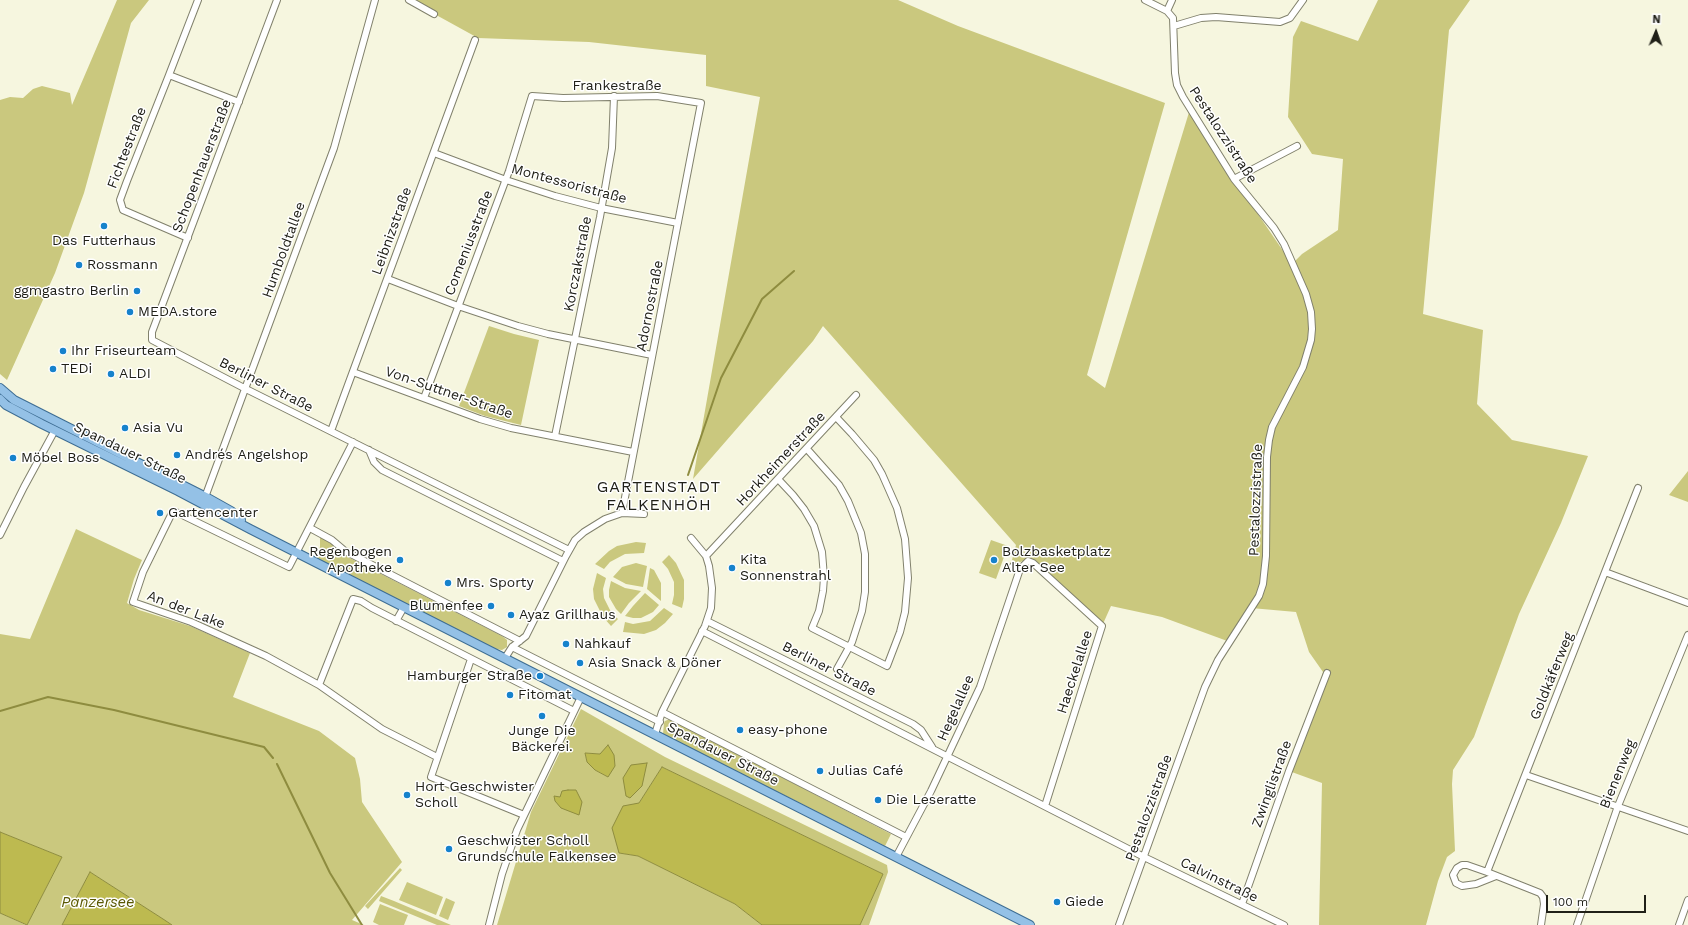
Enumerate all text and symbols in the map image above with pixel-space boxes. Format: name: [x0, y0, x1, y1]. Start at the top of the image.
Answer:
north arrow: [1636, 12, 1676, 52]
text: N: [1652, 13, 1661, 26]
street label: Frankestraße: [572, 78, 662, 94]
street label: Pestalozzistraße: [1185, 83, 1261, 187]
street label: Schopenhauerstraße: [169, 97, 235, 235]
street label: Fichtestraße: [104, 105, 150, 191]
street label: Montessoristraße: [509, 161, 629, 207]
street label: Leibnizstraße: [368, 185, 416, 277]
street label: Comeniusstraße: [441, 188, 497, 298]
street label: Humboldtallee: [259, 200, 309, 300]
street label: Korczakstraße: [561, 215, 595, 313]
marker: Das Futterhaus: [99, 221, 109, 231]
place label: Das Futterhaus: [52, 233, 156, 249]
place label: Rossmann: [87, 257, 158, 273]
street label: Adornostraße: [633, 259, 667, 353]
marker: Rossmann: [74, 260, 84, 270]
place label: ggmgastro Berlin: [14, 283, 129, 299]
marker: ggmgastro Berlin: [132, 286, 142, 296]
place label: MEDA.store: [138, 304, 217, 320]
marker: MEDA.store: [125, 307, 135, 317]
place label: Ihr Friseurteam: [71, 343, 176, 359]
marker: Ihr Friseurteam: [58, 346, 68, 356]
street label: Berliner Straße: [216, 354, 316, 416]
place label: TEDi: [61, 361, 92, 377]
street label: Von-Suttner-Straße: [383, 363, 515, 423]
marker: TEDi: [48, 364, 58, 374]
place label: ALDI: [119, 366, 151, 382]
marker: ALDI: [106, 369, 116, 379]
street label: Horkheimerstraße: [733, 408, 829, 510]
street label: Spandauer Straße: [71, 418, 189, 488]
place label: Asia Vu: [133, 420, 183, 436]
marker: Asia Vu: [120, 423, 130, 433]
street label: Pestalozzistraße: [1246, 444, 1266, 556]
place label: Andrés Angelshop: [185, 447, 308, 463]
place label: Möbel Boss: [21, 450, 99, 466]
marker: Andrés Angelshop: [172, 450, 182, 460]
marker: Möbel Boss: [8, 453, 18, 463]
district label: GARTENSTADT FALKENHÖH: [597, 477, 721, 515]
place label: Gartencenter: [168, 505, 258, 521]
marker: Gartencenter: [155, 508, 165, 518]
place label: Regenbogen Apotheke: [309, 544, 392, 576]
place label: Bolzbasketplatz Alter See: [1002, 544, 1111, 576]
place label: Kita Sonnenstrahl: [740, 552, 831, 584]
marker: Regenbogen Apotheke: [395, 555, 405, 565]
marker: Bolzbasketplatz Alter See: [989, 555, 999, 565]
marker: Kita Sonnenstrahl: [727, 563, 737, 573]
place label: Mrs. Sporty: [456, 575, 534, 591]
marker: Mrs. Sporty: [443, 578, 453, 588]
street label: An der Lake: [145, 587, 227, 633]
place label: Blumenfee: [409, 598, 483, 614]
marker: Blumenfee: [486, 601, 496, 611]
place label: Ayaz Grillhaus: [519, 607, 616, 623]
marker: Ayaz Grillhaus: [506, 610, 516, 620]
street label: Haeckelallee: [1054, 628, 1096, 716]
street label: Goldkäferweg: [1527, 630, 1577, 722]
place label: Nahkauf: [574, 636, 631, 652]
street label: Berliner Straße: [779, 638, 879, 700]
marker: Nahkauf: [561, 639, 571, 649]
place label: Asia Snack & Döner: [588, 655, 721, 671]
marker: Asia Snack & Döner: [575, 658, 585, 668]
place label: Hamburger Straße: [407, 668, 532, 684]
marker: Hamburger Straße: [535, 671, 545, 681]
street label: Hegelallee: [934, 672, 978, 744]
place label: Fitomat: [518, 687, 571, 703]
marker: Fitomat: [505, 690, 515, 700]
marker: Junge Die Bäckerei.: [537, 711, 547, 721]
street label: Spandauer Straße: [664, 719, 782, 789]
place label: easy-phone: [748, 722, 828, 738]
place label: Junge Die Bäckerei.: [508, 723, 576, 756]
marker: easy-phone: [735, 725, 745, 735]
street label: Bienenweg: [1596, 737, 1640, 811]
street label: Zwinglistraße: [1248, 738, 1296, 830]
street label: Pestalozzistraße: [1122, 752, 1176, 864]
place label: Julias Café: [828, 763, 903, 779]
marker: Julias Café: [815, 766, 825, 776]
place label: Hort Geschwister Scholl: [415, 779, 534, 812]
marker: Hort Geschwister Scholl: [402, 790, 412, 800]
place label: Die Leseratte: [886, 792, 976, 808]
marker: Die Leseratte: [873, 795, 883, 805]
place label: Geschwister Scholl Grundschule Falkensee: [457, 833, 617, 866]
marker: Geschwister Scholl Grundschule Falkensee: [444, 844, 454, 854]
street label: Calvinstraße: [1177, 854, 1261, 906]
scale bar: [1548, 887, 1648, 913]
water label: Panzersee: [61, 894, 135, 912]
place label: Giede: [1065, 894, 1104, 910]
text: 100 m: [1553, 895, 1588, 909]
marker: Giede: [1052, 897, 1062, 907]

